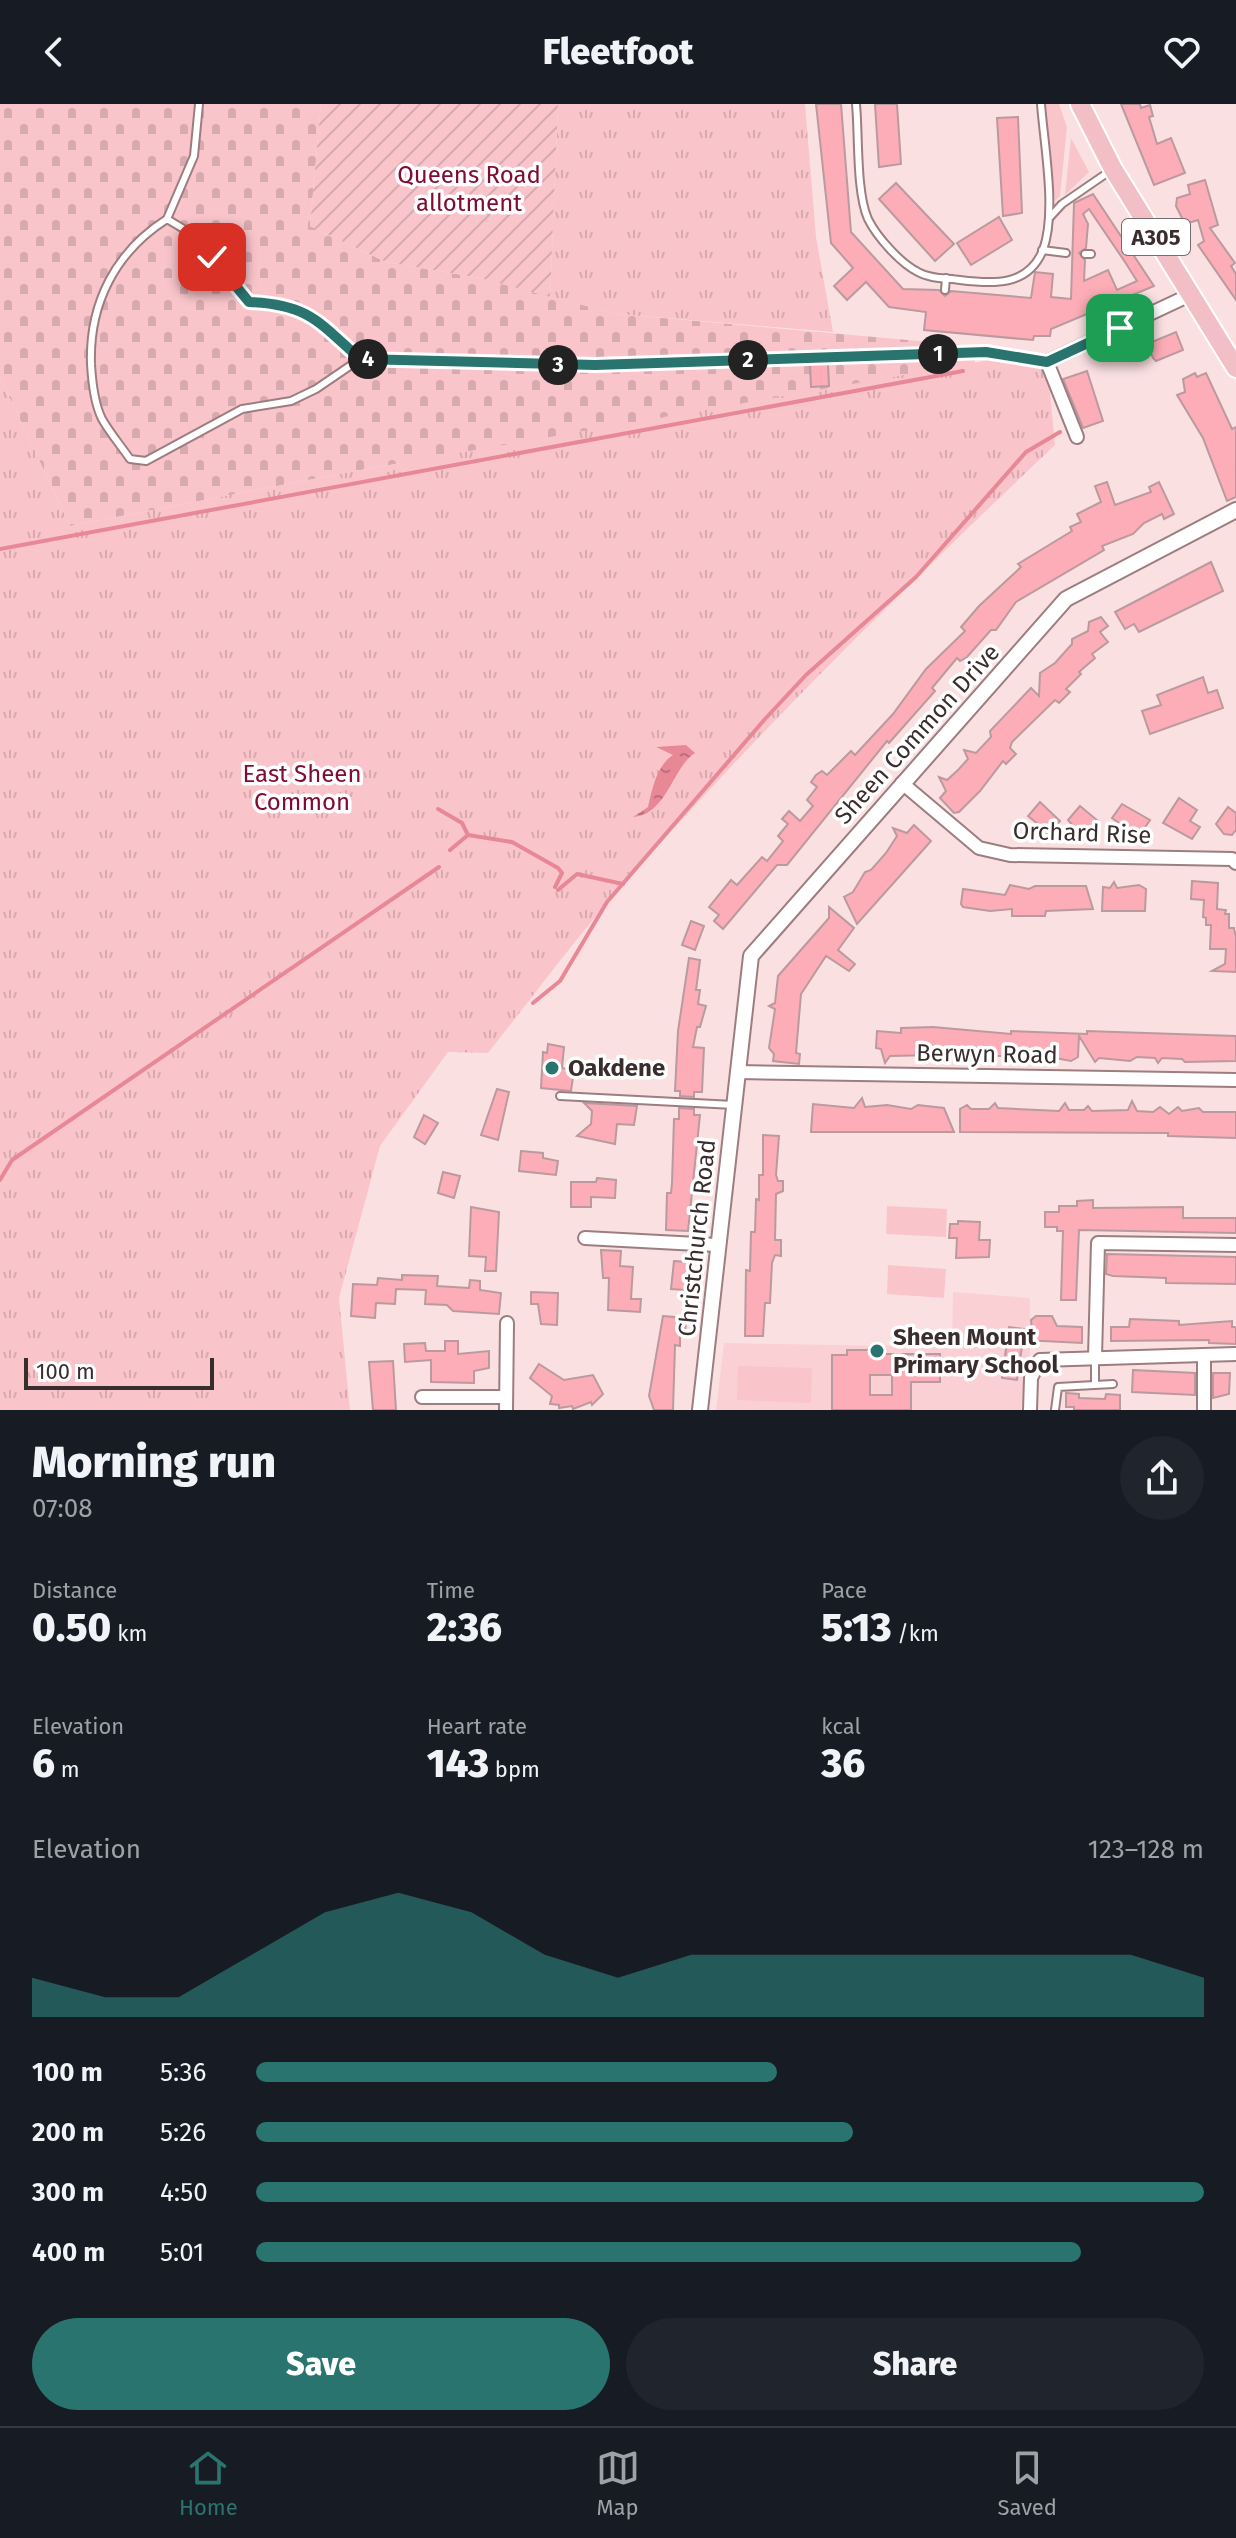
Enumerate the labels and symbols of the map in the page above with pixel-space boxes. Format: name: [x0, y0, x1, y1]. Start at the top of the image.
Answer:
park label: Queens Road allotment: [397, 161, 541, 217]
road number: A305: [1122, 219, 1190, 255]
pin: [178, 223, 246, 291]
pin: [1086, 294, 1154, 362]
pin: 1: [918, 334, 958, 374]
pin: 4: [348, 339, 388, 379]
pin: 2: [728, 340, 768, 380]
pin: 3: [538, 345, 578, 385]
street label: Sheen Common Drive: [829, 638, 1005, 830]
park label: East Sheen Common: [243, 760, 361, 816]
street label: Orchard Rise: [1012, 817, 1152, 849]
street label: Berwyn Road: [916, 1039, 1058, 1069]
place label: Oakdene: [568, 1054, 665, 1082]
marker: Oakdene: [543, 1059, 561, 1077]
street label: Christchurch Road: [673, 1138, 721, 1338]
place label: Sheen Mount Primary School: [893, 1323, 1060, 1379]
marker: Sheen Mount Primary School: [868, 1342, 886, 1360]
scale bar: [24, 1354, 214, 1390]

